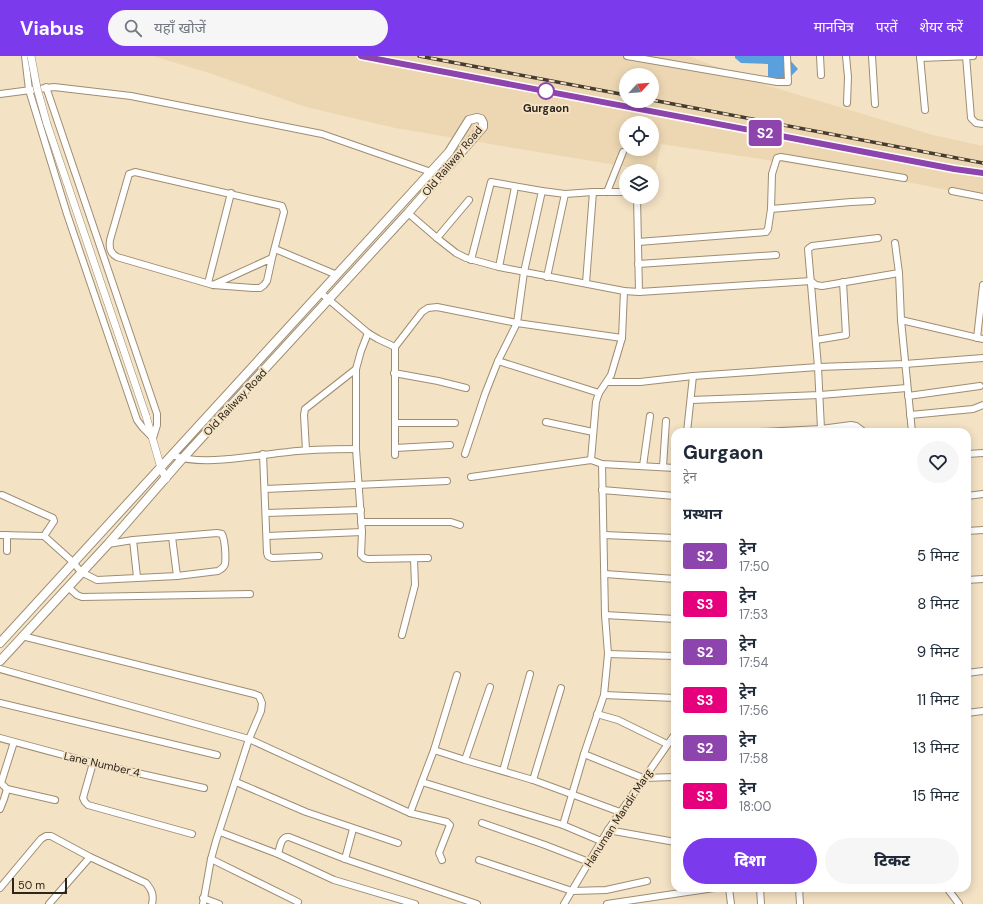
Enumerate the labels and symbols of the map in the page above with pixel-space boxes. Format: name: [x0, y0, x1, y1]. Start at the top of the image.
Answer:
north arrow: [619, 68, 659, 108]
marker: Gurgaon: [537, 82, 555, 100]
place label: Gurgaon: [523, 101, 569, 115]
line badge: S2: [747, 120, 783, 146]
street label: Old Railway Road: [419, 123, 485, 199]
street label: Old Railway Road: [200, 365, 270, 439]
street label: Lane Number 4: [63, 748, 142, 780]
street label: Hanuman Mandir Marg: [581, 766, 655, 870]
scale bar: [12, 876, 67, 895]

